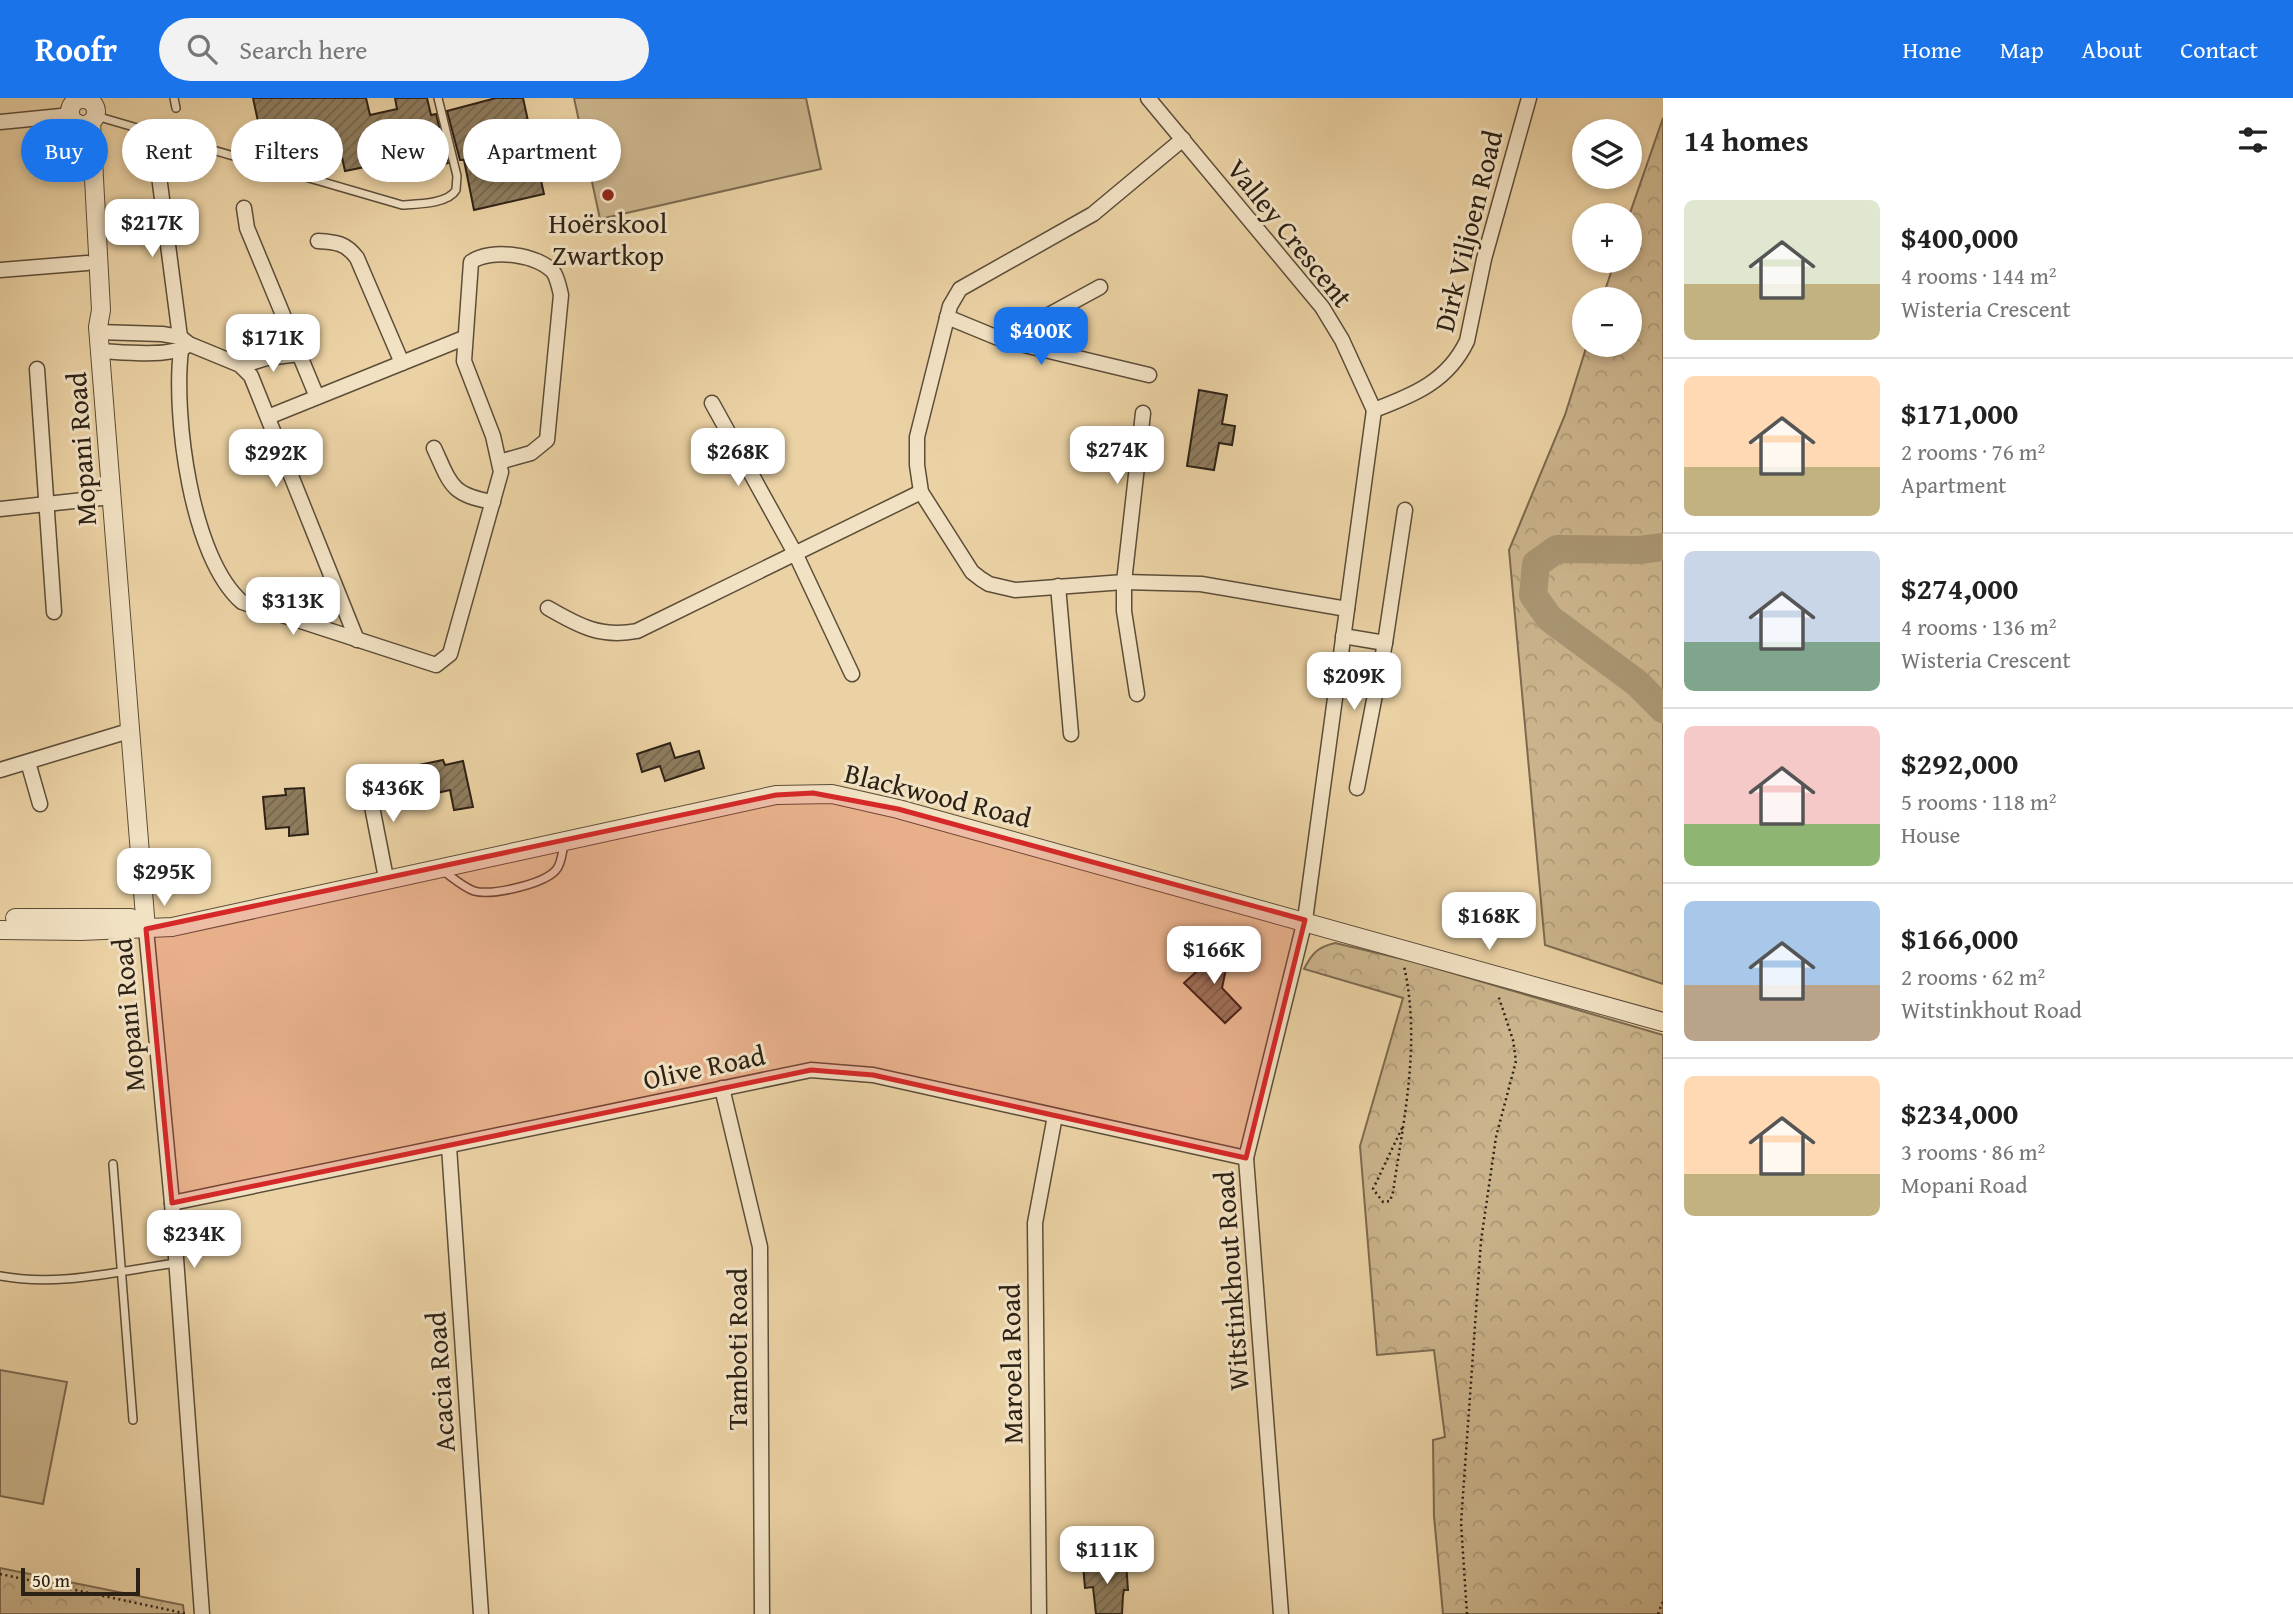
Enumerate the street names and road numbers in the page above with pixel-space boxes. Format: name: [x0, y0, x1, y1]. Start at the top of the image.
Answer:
street label: Dirk Viljoen Road: [1423, 126, 1512, 336]
street label: Valley Crescent: [1218, 150, 1363, 316]
street label: Mopani Road: [55, 371, 106, 527]
street label: Blackwood Road: [841, 752, 1036, 838]
street label: Mopani Road: [100, 937, 155, 1093]
street label: Olive Road: [639, 1034, 769, 1099]
street label: Witstinkhout Road: [1202, 1170, 1259, 1392]
street label: Tamboti Road: [716, 1268, 757, 1430]
street label: Maroela Road: [989, 1283, 1032, 1445]
street label: Acacia Road: [414, 1310, 465, 1454]

